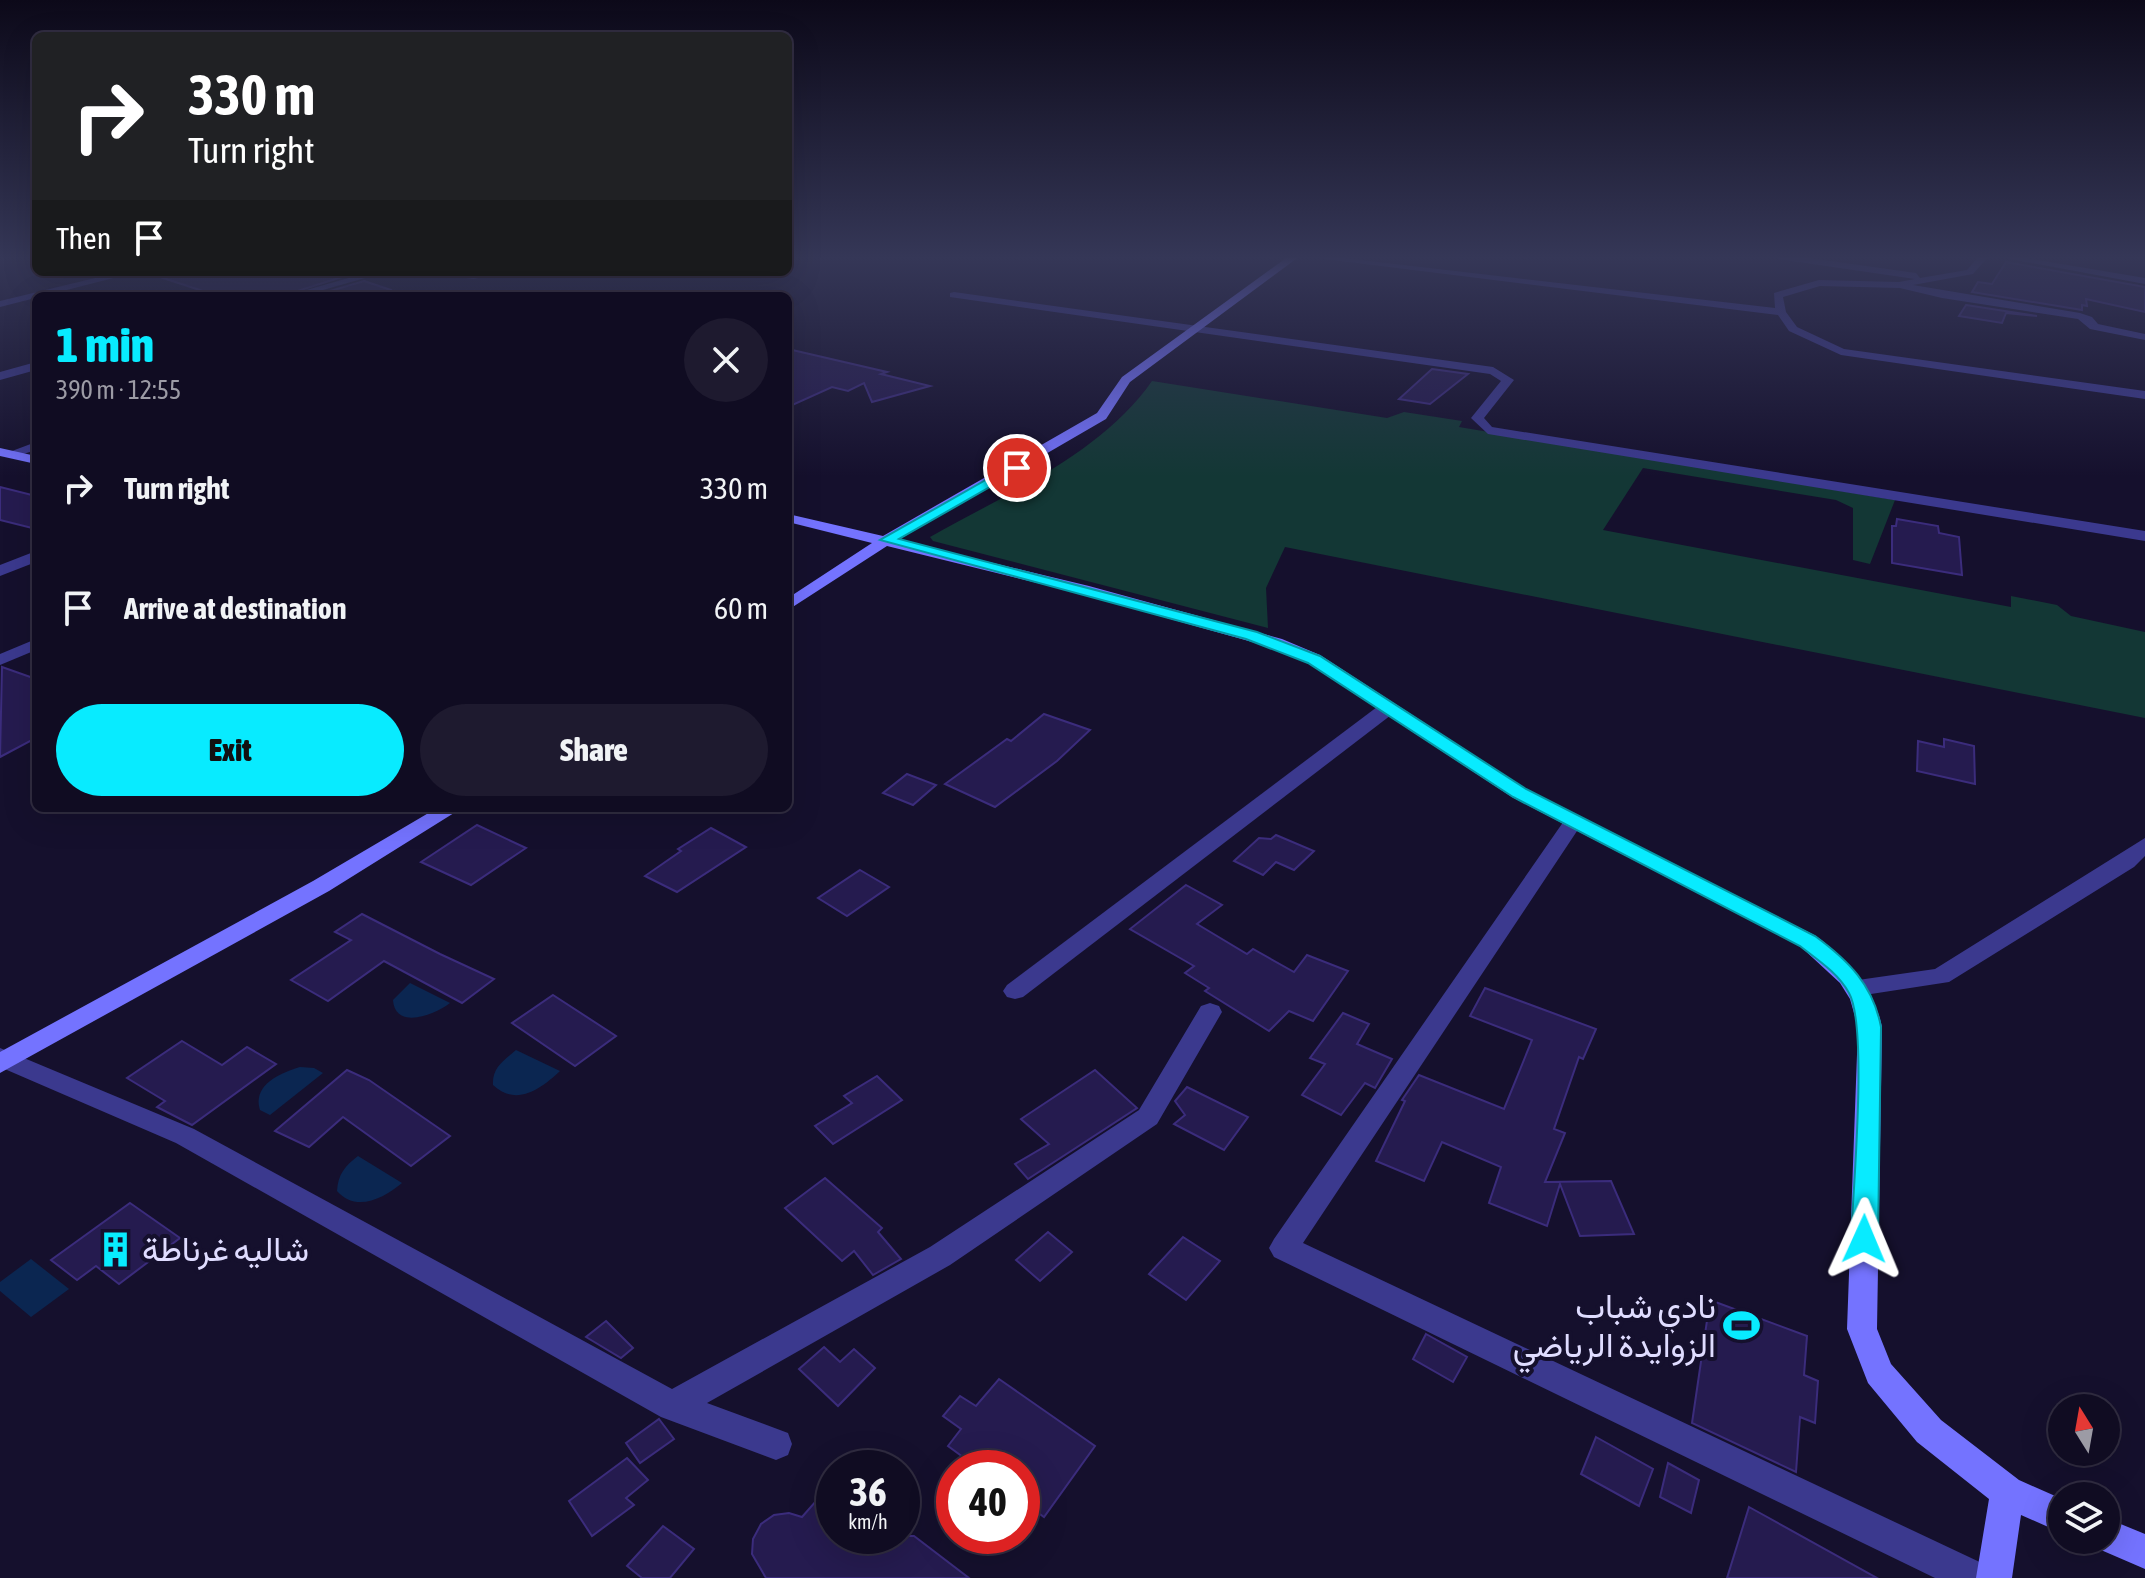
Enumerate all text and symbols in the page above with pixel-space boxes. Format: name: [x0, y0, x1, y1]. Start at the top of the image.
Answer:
text: 330 m: [188, 63, 315, 127]
icon: right: [56, 64, 160, 168]
text: Turn right: [188, 129, 315, 171]
icon: arrive: [127, 216, 171, 260]
text: Then: [56, 221, 111, 255]
text: 1 min: [56, 317, 154, 372]
button: close: [684, 318, 768, 402]
text: 390 m · 12:55: [56, 375, 181, 405]
pin: [983, 434, 1051, 502]
icon: arrive: [995, 446, 1039, 490]
icon: right: [56, 466, 100, 510]
text: Turn right: [124, 471, 230, 505]
text: 330 m: [700, 471, 768, 505]
icon: arrive: [56, 586, 100, 630]
text: Arrive at destination: [124, 591, 346, 625]
text: 60 m: [714, 591, 768, 625]
button: Exit: [56, 704, 404, 796]
button: Share: [420, 704, 768, 796]
position arrow: [1822, 1197, 1906, 1281]
place label: شاليه غرناطة: [142, 1229, 309, 1270]
building icon: شاليه غرناطة: [97, 1230, 135, 1268]
place label: نادي شباب الزوايدة الرياضي: [1513, 1286, 1716, 1373]
sports icon: نادي شباب الزوايدة الرياضي: [1723, 1307, 1761, 1345]
north arrow: [2048, 1394, 2120, 1466]
map controls: [2048, 1394, 2120, 1554]
speed limit sign: 40: [936, 1450, 1040, 1554]
text: 36: [849, 1469, 887, 1514]
button: layers: [2048, 1482, 2120, 1554]
text: km/h: [848, 1510, 888, 1533]

